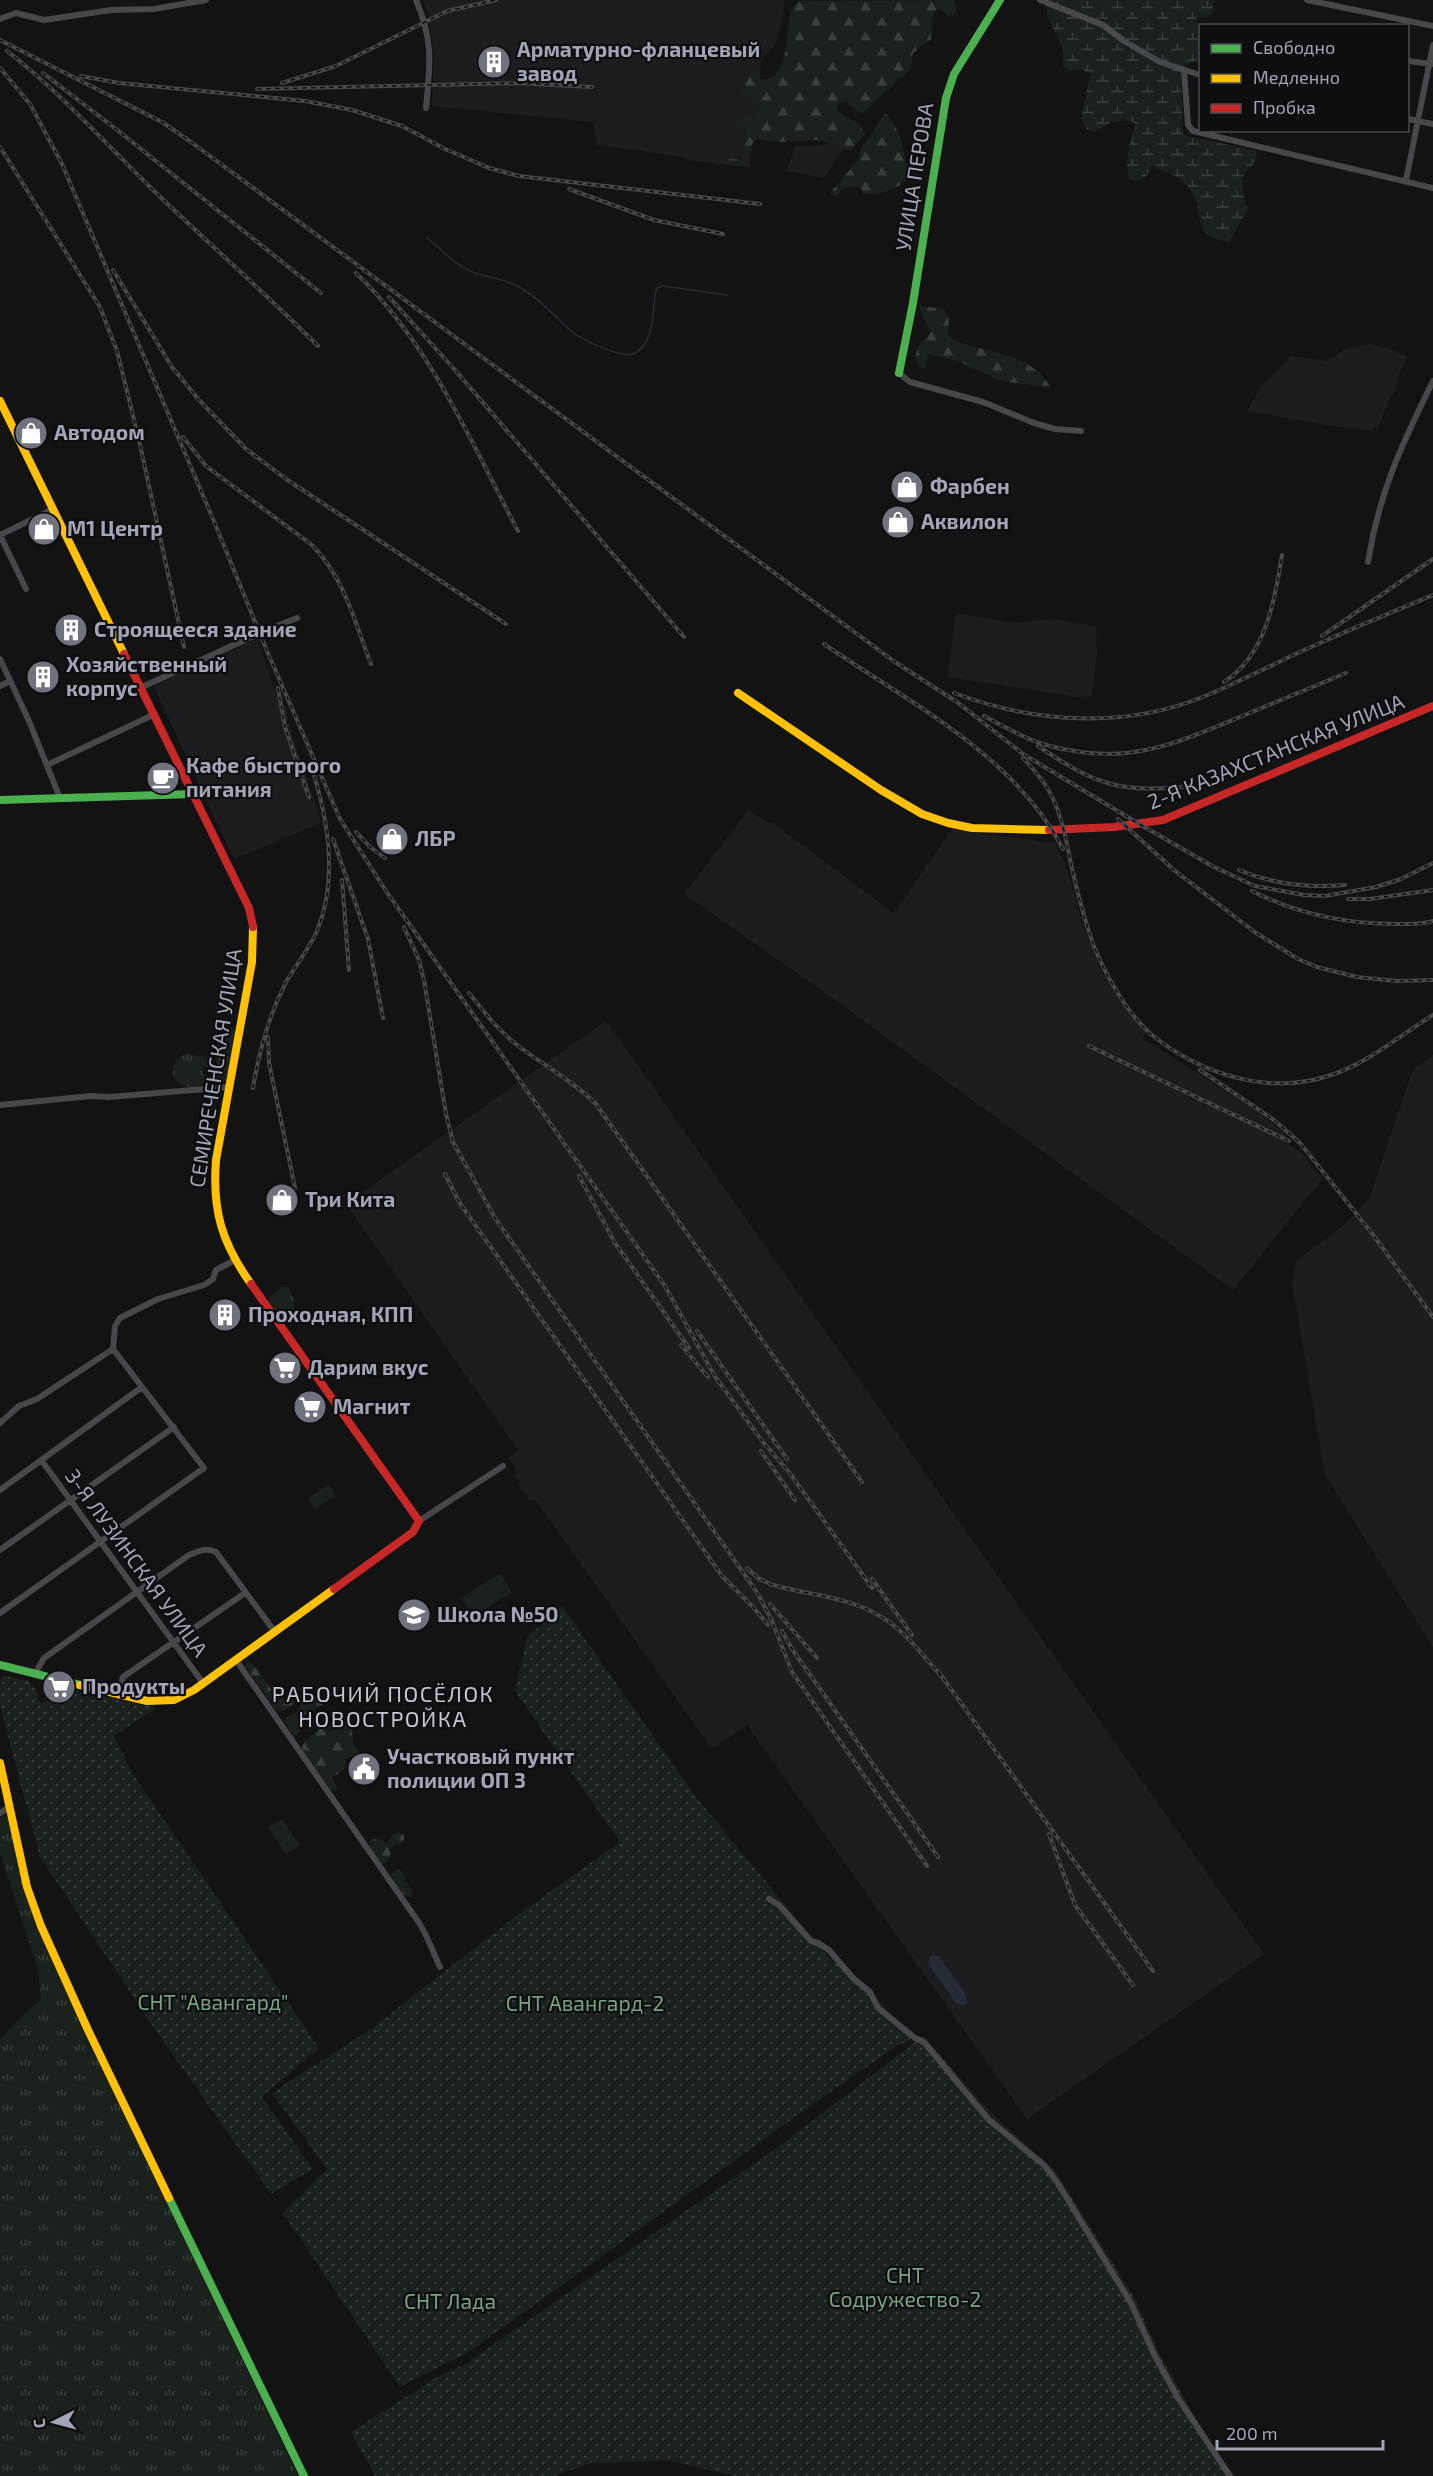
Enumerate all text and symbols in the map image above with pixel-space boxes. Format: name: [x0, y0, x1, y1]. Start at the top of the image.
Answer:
legend: [1199, 24, 1409, 132]
place label: Арматурно-фланцевый завод: [517, 36, 760, 85]
text: Свободно: [1253, 36, 1335, 58]
building icon: Арматурно-фланцевый завод: [476, 44, 512, 80]
text: Медленно: [1253, 66, 1340, 88]
text: Пробка: [1253, 96, 1316, 118]
street label: УЛИЦА ПЕРОВА: [889, 101, 938, 253]
shop icon: Автодом: [13, 415, 49, 451]
place label: Автодом: [54, 419, 145, 444]
shop icon: Фарбен: [889, 469, 925, 505]
place label: Фарбен: [930, 473, 1010, 498]
shop icon: Аквилон: [880, 504, 916, 540]
place label: Аквилон: [921, 508, 1009, 533]
shop icon: М1 Центр: [26, 511, 62, 547]
place label: М1 Центр: [67, 515, 163, 540]
building icon: Строящееся здание: [53, 612, 89, 648]
place label: Строящееся здание: [94, 616, 297, 641]
place label: Хозяйственный корпус: [66, 651, 227, 700]
building icon: Хозяйственный корпус: [25, 659, 61, 695]
street label: 2-Я КАЗАХСТАНСКАЯ УЛИЦА: [1143, 688, 1407, 814]
place label: Кафе быстрого питания: [186, 752, 341, 801]
cafe icon: Кафе быстрого питания: [145, 760, 181, 796]
shop icon: ЛБР: [374, 821, 410, 857]
place label: ЛБР: [415, 825, 455, 850]
street label: СЕМИРЕЧЕНСКАЯ УЛИЦА: [183, 947, 246, 1189]
shop icon: Три Кита: [264, 1182, 300, 1218]
place label: Три Кита: [305, 1186, 395, 1211]
building icon: Проходная, КПП: [207, 1297, 243, 1333]
place label: Проходная, КПП: [248, 1301, 413, 1326]
supermarket icon: Дарим вкус: [267, 1350, 303, 1386]
place label: Дарим вкус: [308, 1354, 429, 1379]
supermarket icon: Магнит: [292, 1389, 328, 1425]
place label: Магнит: [333, 1393, 411, 1418]
street label: 3-Я ЛУЗИНСКАЯ УЛИЦА: [61, 1463, 214, 1661]
school or university icon: Школа №50: [396, 1597, 432, 1633]
place label: Школа №50: [437, 1601, 559, 1626]
supermarket icon: Продукты: [41, 1669, 77, 1705]
place label: Продукты: [82, 1673, 185, 1698]
district label: РАБОЧИЙ ПОСЁЛОК НОВОСТРОЙКА: [272, 1680, 494, 1731]
place label: Участковый пункт полиции ОП 3: [387, 1743, 575, 1792]
public building icon: Участковый пункт полиции ОП 3: [346, 1751, 382, 1787]
park label: СНТ "Авангард": [138, 1989, 288, 2014]
park label: СНТ Авангард-2: [506, 1990, 664, 2015]
park label: СНТ Содружество-2: [829, 2262, 981, 2312]
park label: СНТ Лада: [404, 2288, 496, 2313]
north arrow: [24, 2392, 84, 2452]
scale bar: [1217, 2413, 1384, 2451]
text: С: [29, 2418, 49, 2429]
text: 200 m: [1226, 2422, 1278, 2444]

